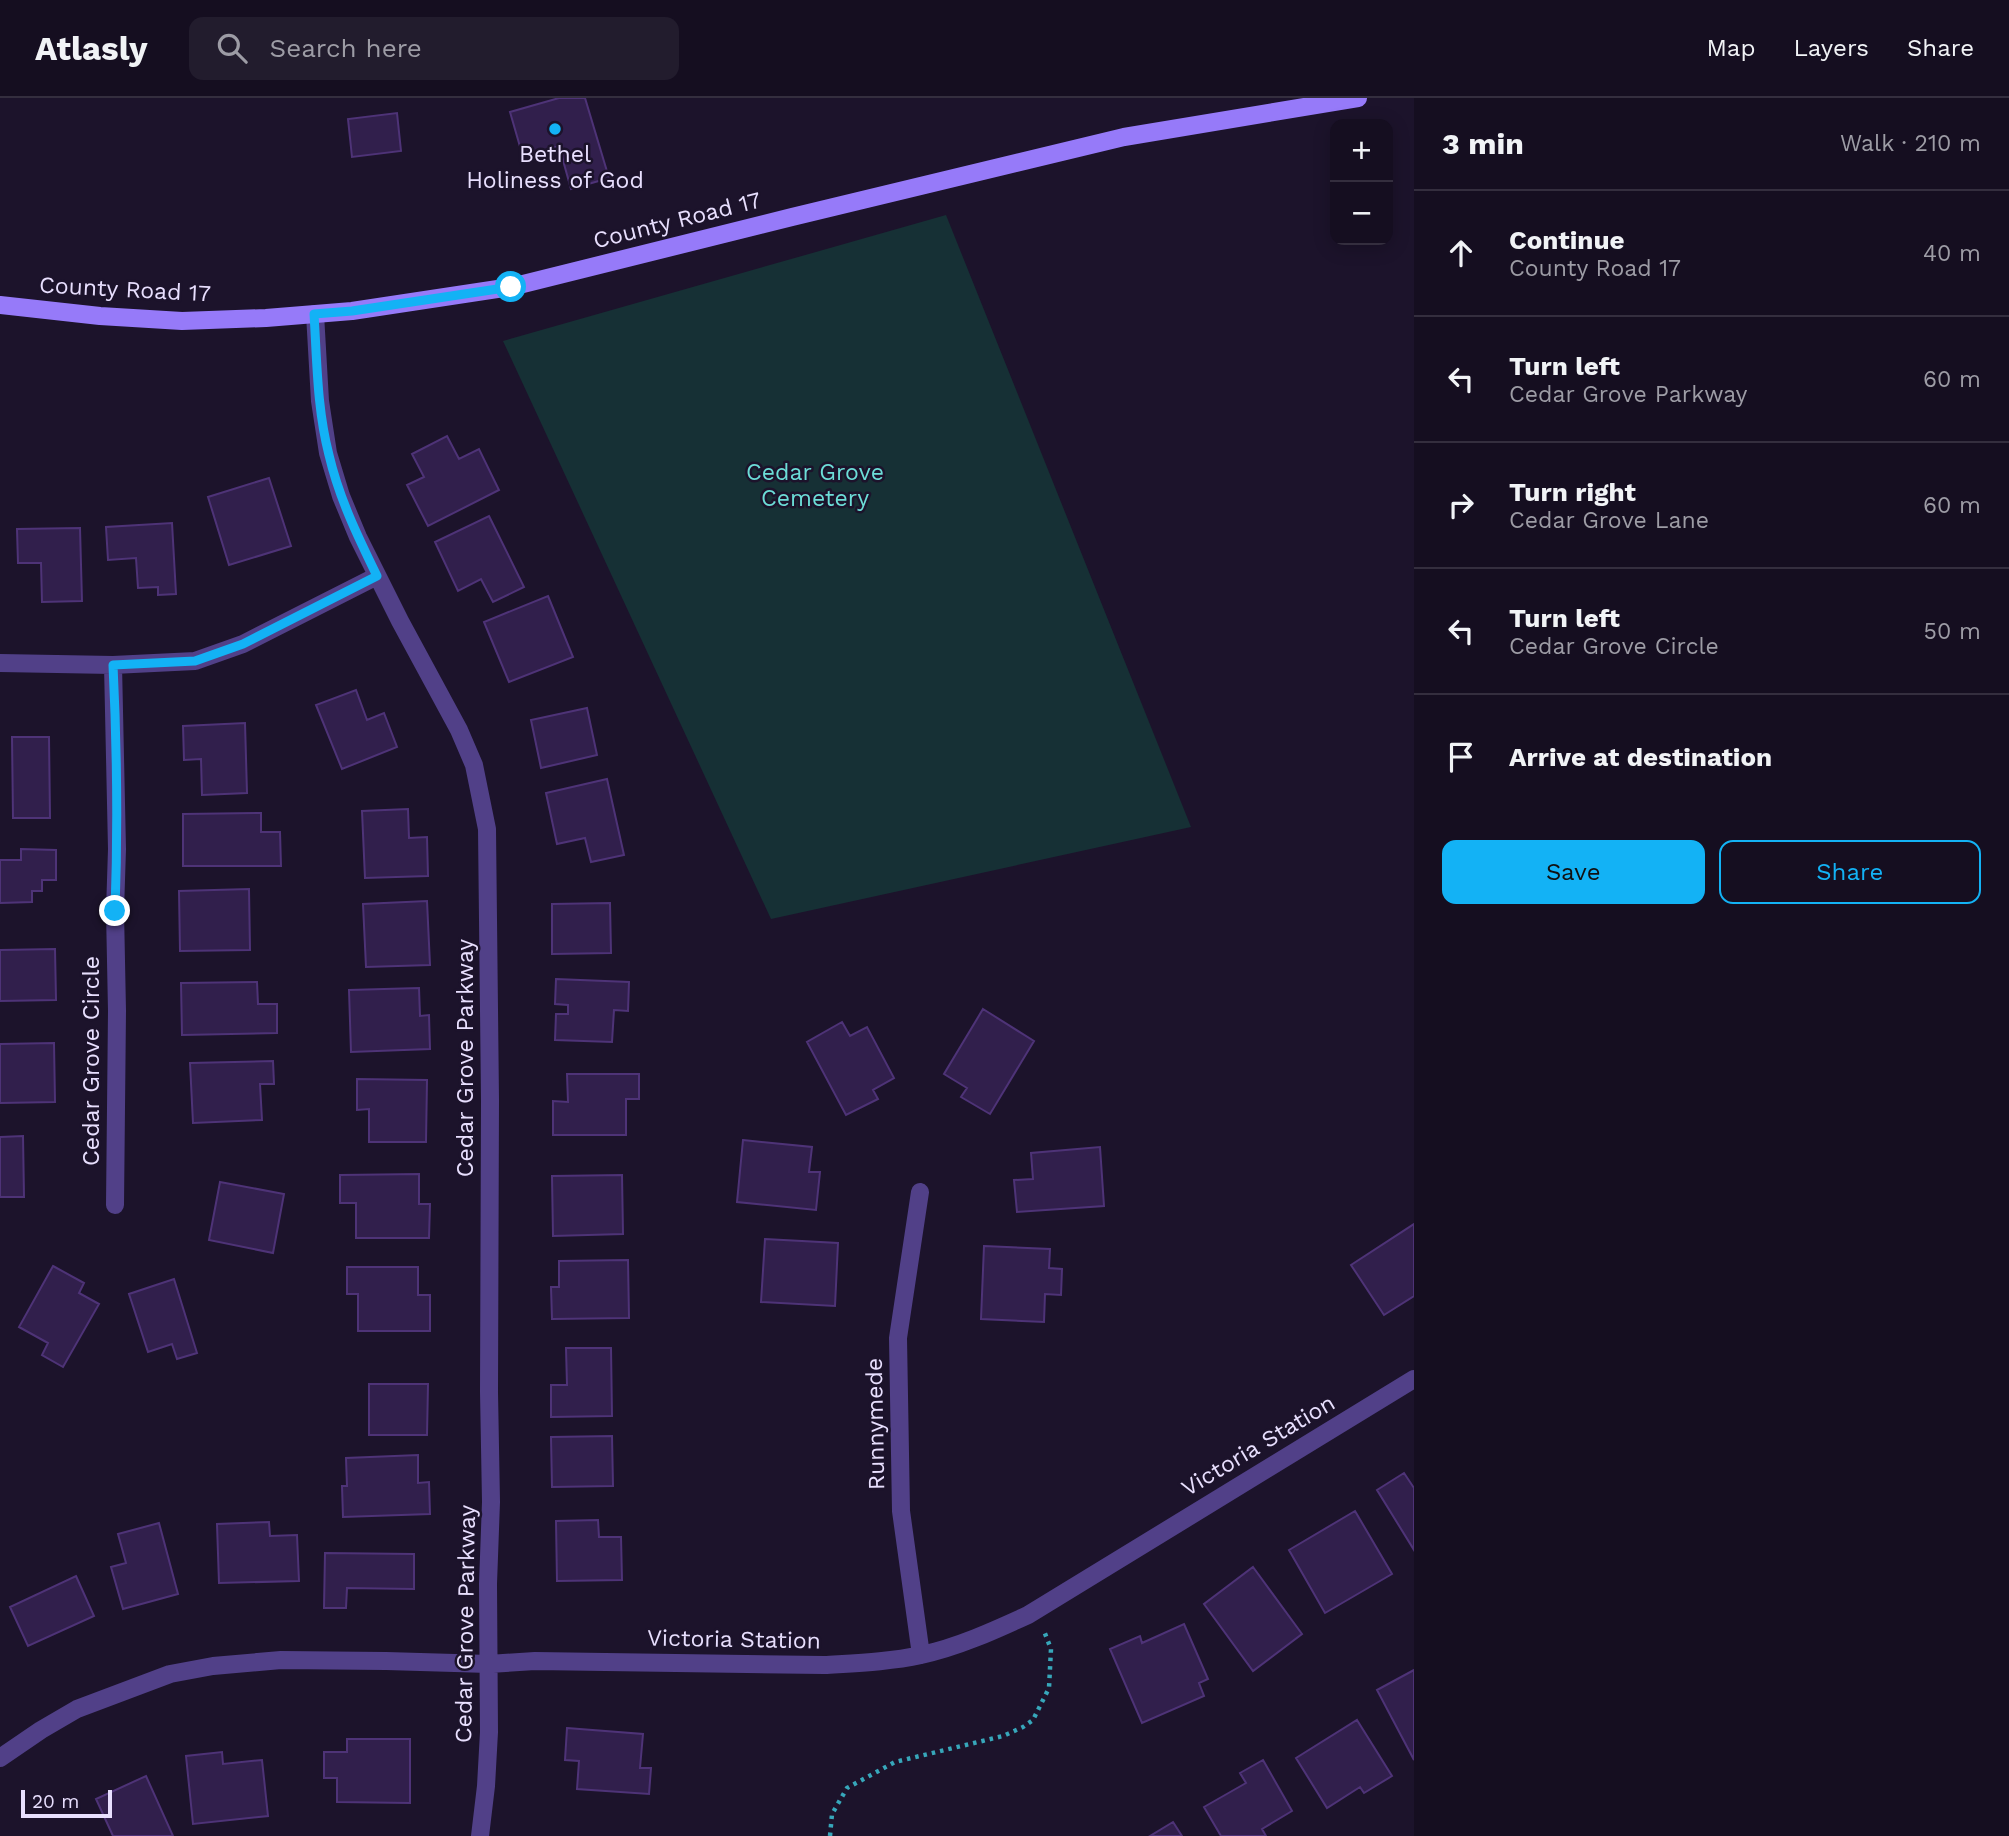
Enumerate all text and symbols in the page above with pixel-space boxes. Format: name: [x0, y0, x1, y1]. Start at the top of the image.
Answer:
search box: [189, 17, 679, 80]
text: Atlasly: [35, 29, 147, 68]
icon: search: [213, 29, 251, 67]
text: Search here: [269, 33, 422, 63]
text: Map: [1707, 34, 1755, 62]
text: Layers: [1793, 34, 1869, 62]
text: Share: [1907, 34, 1974, 62]
map controls: [1330, 119, 1393, 245]
button: +: [1330, 119, 1393, 182]
marker: Bethel Holiness of God: [547, 121, 563, 137]
text: 3 min: [1442, 126, 1524, 161]
text: Walk · 210 m: [1840, 130, 1981, 157]
place label: Bethel Holiness of God: [466, 141, 644, 194]
button: −: [1330, 182, 1393, 245]
street label: County Road 17: [590, 187, 764, 254]
text: Continue: [1509, 225, 1625, 255]
icon: ahead: [1442, 234, 1480, 272]
text: 40 m: [1923, 240, 1981, 267]
text: County Road 17: [1509, 255, 1681, 282]
route start: [495, 271, 526, 302]
street label: County Road 17: [38, 272, 212, 307]
text: Turn left: [1509, 351, 1620, 381]
icon: left: [1442, 360, 1480, 398]
text: 60 m: [1923, 366, 1981, 393]
text: Cedar Grove Parkway: [1509, 381, 1747, 408]
park label: Cedar Grove Cemetery: [746, 459, 884, 512]
text: Turn right: [1509, 477, 1636, 507]
icon: right: [1442, 486, 1480, 524]
text: 60 m: [1923, 492, 1981, 519]
text: Cedar Grove Lane: [1509, 507, 1709, 534]
text: Turn left: [1509, 603, 1620, 633]
icon: left: [1442, 612, 1480, 650]
text: 50 m: [1924, 618, 1981, 645]
text: Cedar Grove Circle: [1509, 633, 1719, 660]
icon: arrive: [1442, 738, 1480, 776]
text: Arrive at destination: [1509, 742, 1772, 772]
button: Save: [1442, 840, 1705, 904]
button: Share: [1719, 840, 1981, 904]
route end: [99, 895, 130, 926]
street label: Cedar Grove Parkway: [452, 939, 479, 1177]
street label: Cedar Grove Circle: [78, 956, 105, 1166]
street label: Runnymede: [861, 1358, 890, 1490]
street label: Victoria Station: [1177, 1389, 1340, 1502]
street label: Cedar Grove Parkway: [450, 1504, 481, 1743]
street label: Victoria Station: [647, 1624, 821, 1655]
scale bar: [21, 1787, 112, 1819]
text: 20 m: [32, 1790, 79, 1813]

